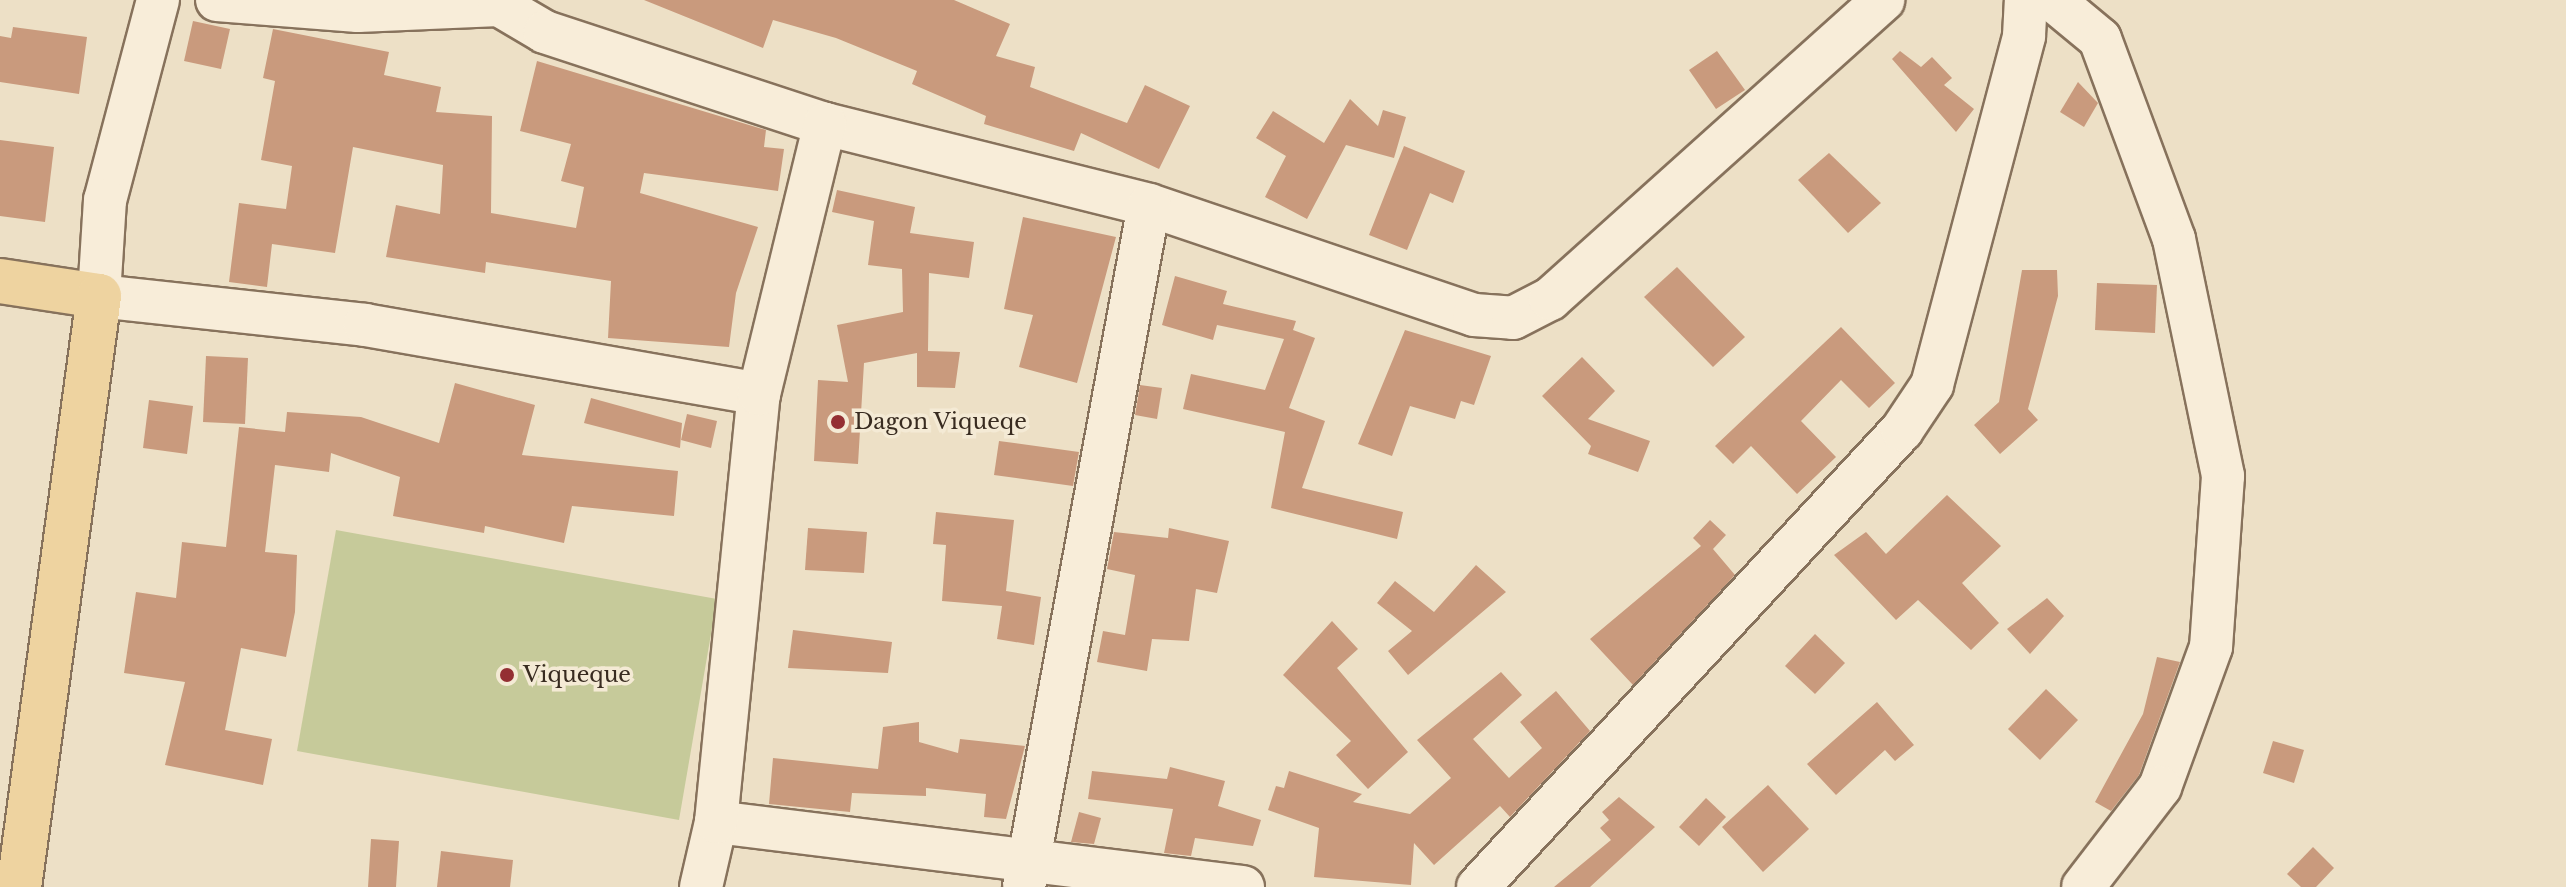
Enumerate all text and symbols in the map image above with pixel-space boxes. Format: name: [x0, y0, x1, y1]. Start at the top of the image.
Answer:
place label: Dagon Viqueqe: [854, 409, 1028, 435]
marker: Dagon Viqueqe: [829, 413, 847, 431]
place label: Viqueque: [523, 662, 631, 688]
marker: Viqueque: [498, 666, 516, 684]

